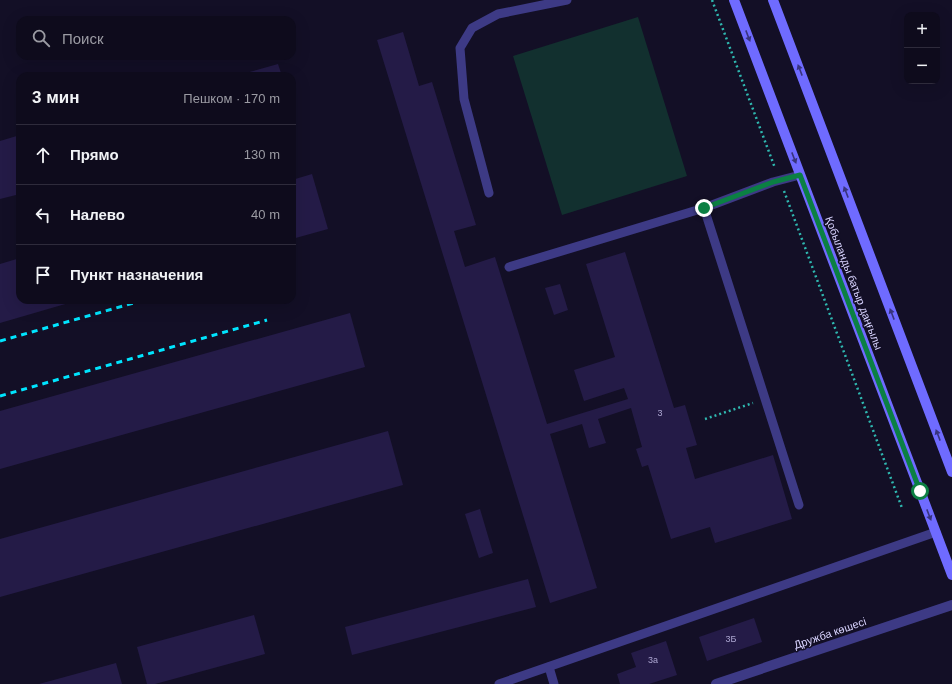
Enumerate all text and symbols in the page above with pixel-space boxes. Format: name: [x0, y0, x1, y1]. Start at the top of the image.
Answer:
map controls: [904, 12, 940, 84]
button: +: [904, 12, 940, 48]
search box: [16, 16, 296, 60]
icon: search: [30, 27, 52, 49]
text: Поиск: [62, 30, 104, 47]
one-way arrow: [745, 31, 751, 43]
button: −: [904, 48, 940, 84]
one-way arrow: [797, 64, 803, 76]
text: 3 мин: [32, 88, 79, 107]
text: Пешком · 170 m: [183, 91, 280, 106]
icon: ahead: [32, 144, 54, 166]
text: Прямо: [70, 146, 119, 163]
text: 130 m: [244, 147, 280, 162]
one-way arrow: [791, 152, 797, 164]
one-way arrow: [843, 185, 849, 197]
route end: [695, 199, 713, 217]
icon: left: [32, 204, 54, 226]
text: Налево: [70, 206, 125, 223]
text: 40 m: [251, 207, 280, 222]
street label: Қобыланды батыр даңғылы: [823, 215, 885, 351]
icon: arrive: [32, 264, 54, 286]
text: Пункт назначения: [70, 266, 203, 283]
one-way arrow: [889, 307, 895, 319]
house number: 3: [657, 408, 663, 418]
one-way arrow: [935, 429, 941, 441]
route start: [911, 482, 929, 500]
one-way arrow: [927, 510, 933, 522]
street label: Дружба көшесі: [792, 615, 868, 651]
house number: 3Б: [726, 634, 737, 644]
house number: 3а: [648, 655, 658, 665]

